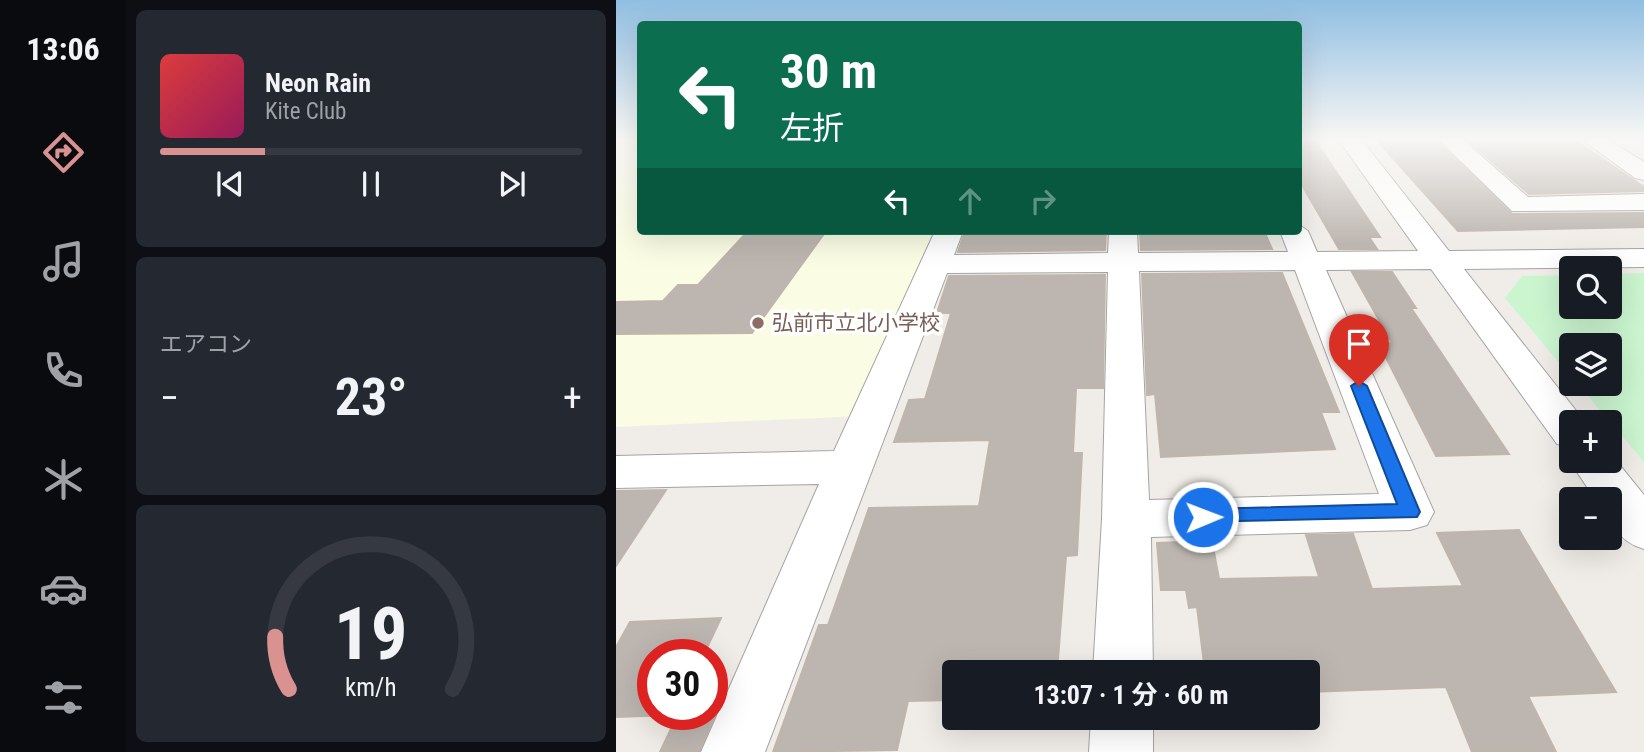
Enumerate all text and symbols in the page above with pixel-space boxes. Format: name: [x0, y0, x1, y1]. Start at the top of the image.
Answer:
text: 13:06: [26, 30, 100, 68]
text: 30 m: [780, 43, 877, 100]
icon: left: [665, 49, 756, 140]
text: Neon Rain: [265, 68, 371, 98]
text: Kite Club: [265, 98, 346, 125]
text: 左折: [780, 109, 844, 147]
icon: directions: [39, 128, 88, 177]
icon: previous: [211, 165, 249, 203]
icon: pause: [352, 165, 390, 203]
icon: next: [493, 165, 531, 203]
icon: left: [878, 182, 916, 220]
icon: ahead: [951, 182, 989, 220]
icon: right: [1024, 182, 1062, 220]
icon: music: [39, 237, 88, 286]
map controls: [1559, 256, 1622, 550]
button: search: [1559, 256, 1622, 319]
place label: 弘前市立北小学校: [772, 311, 940, 335]
pin: [1329, 314, 1389, 386]
marker: 弘前市立北小学校: [750, 315, 766, 331]
icon: arrive: [1340, 325, 1378, 363]
text: エアコン: [160, 331, 252, 358]
button: layers: [1559, 333, 1622, 396]
icon: phone: [39, 346, 88, 395]
text: 23°: [335, 367, 407, 428]
text: −: [160, 376, 179, 420]
text: +: [563, 376, 582, 420]
button: +: [1559, 410, 1622, 473]
icon: climate: [39, 455, 88, 504]
position arrow: [1166, 480, 1240, 554]
button: −: [1559, 487, 1622, 550]
icon: car: [39, 564, 88, 613]
text: 19: [334, 592, 408, 678]
speed limit sign: 30: [637, 639, 728, 730]
icon: filters: [39, 673, 88, 722]
text: km/h: [345, 673, 397, 702]
text: 13:07 · 1 分 · 60 m: [1033, 680, 1229, 710]

